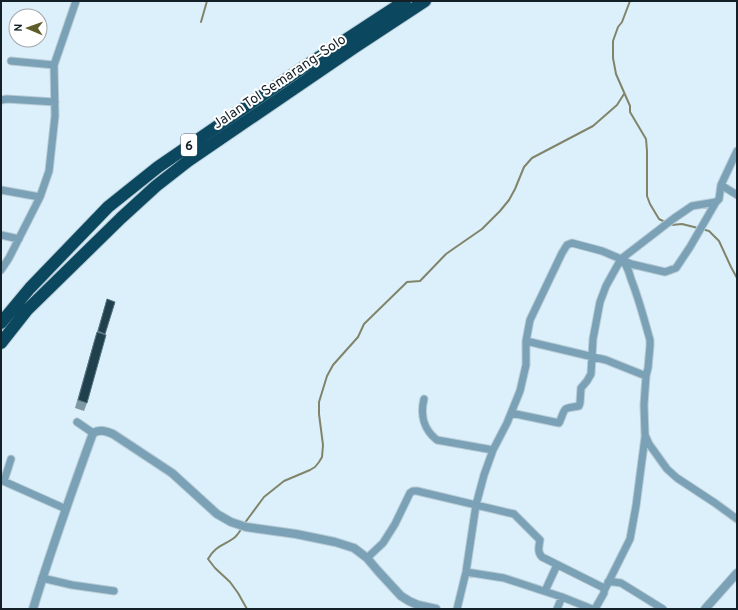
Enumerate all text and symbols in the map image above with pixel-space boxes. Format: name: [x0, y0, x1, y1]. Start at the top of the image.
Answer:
north arrow: [8, 8, 48, 48]
text: N: [12, 23, 26, 32]
street label: Jalan Tol Semarang–Solo: [210, 31, 350, 133]
road number: 6: [181, 134, 197, 156]

